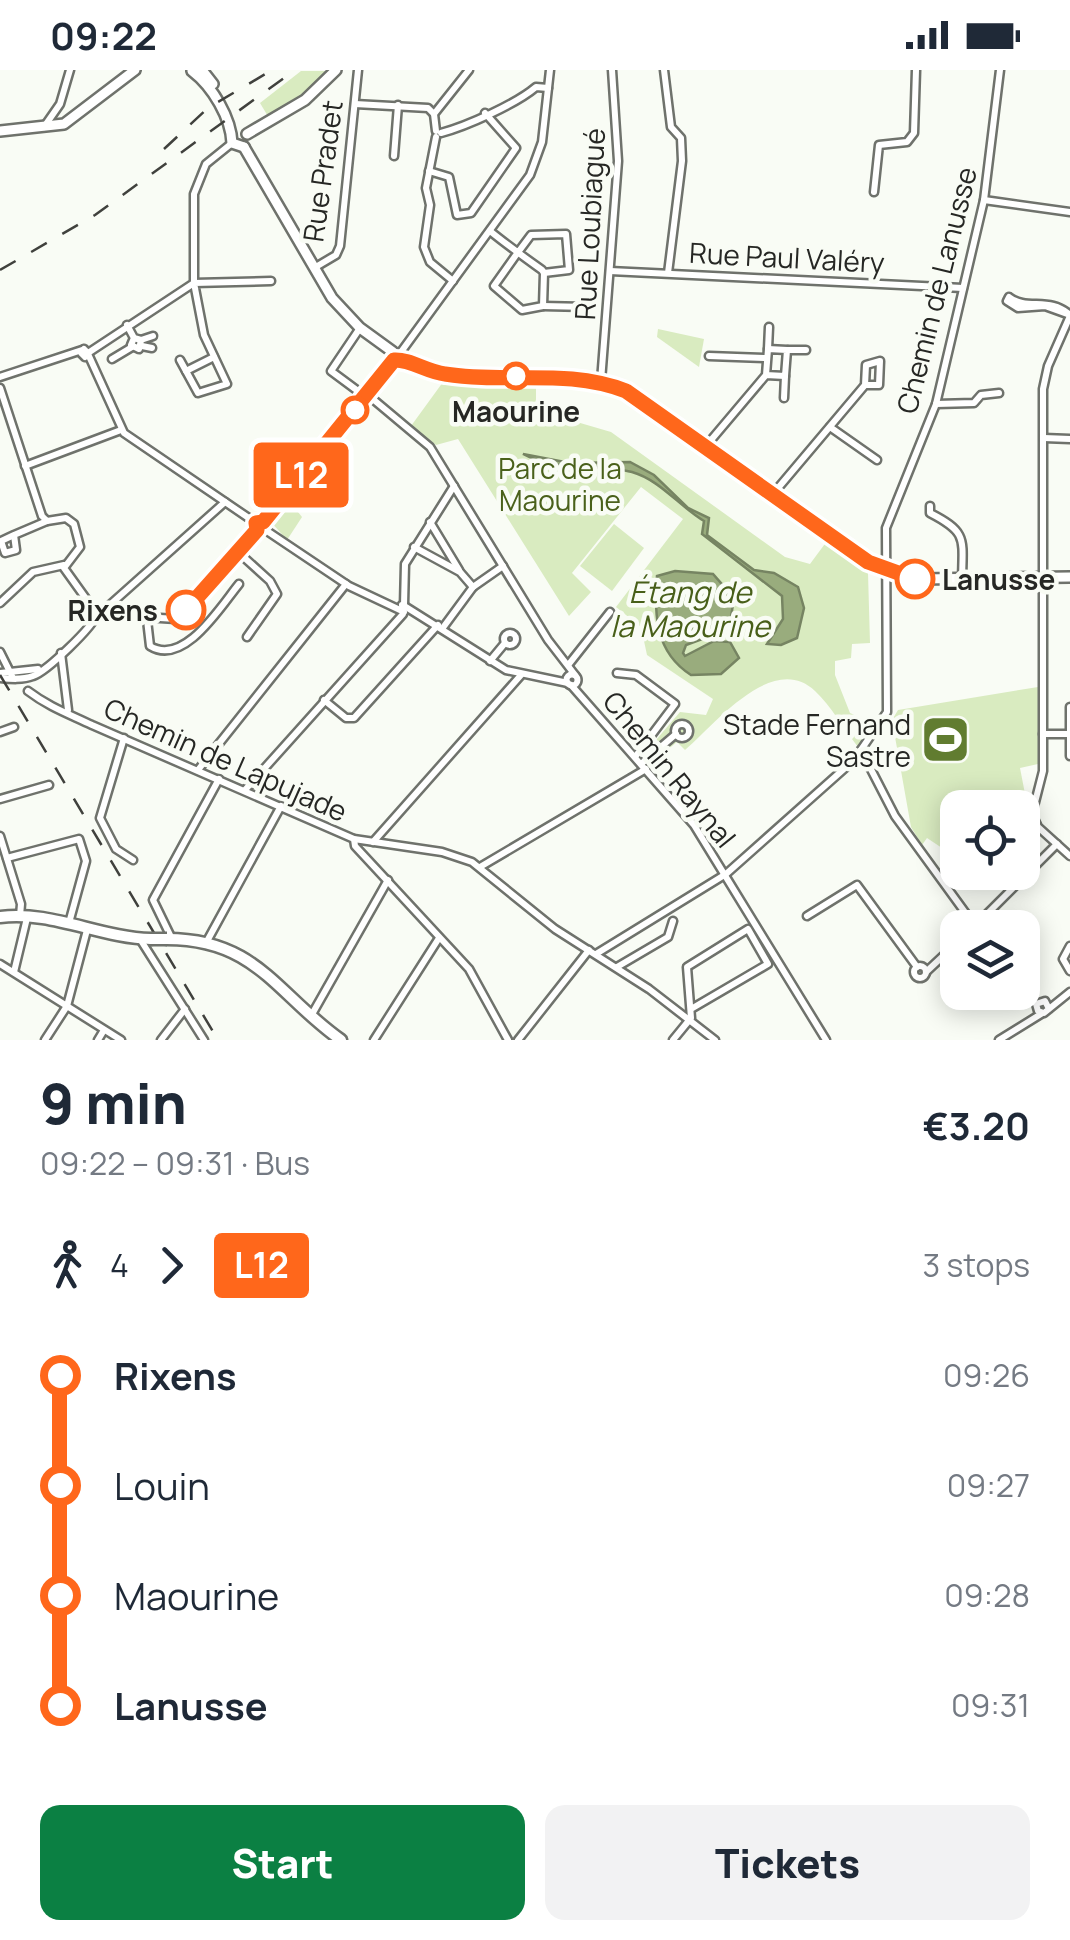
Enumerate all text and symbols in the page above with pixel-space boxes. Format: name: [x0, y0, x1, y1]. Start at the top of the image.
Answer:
text: 09:22: [50, 9, 157, 61]
street label: Rue Pradet: [293, 98, 351, 244]
street label: Rue Loubiagué: [565, 127, 613, 321]
street label: Chemin de Lanusse: [887, 163, 985, 417]
street label: Rue Paul Valéry: [688, 233, 886, 281]
marker: Maourine: [503, 363, 529, 389]
place label: Maourine: [452, 392, 580, 430]
unlabelled marker: [342, 397, 368, 423]
line badge: L12: [244, 442, 358, 508]
park label: Parc de la Maourine: [498, 449, 622, 519]
text: L12: [274, 451, 328, 499]
marker: Lanusse: [896, 560, 934, 598]
place label: Lanusse: [942, 560, 1055, 598]
water label: Étang de la Maourine: [610, 571, 772, 646]
place label: Rixens: [68, 591, 158, 629]
marker: Rixens: [167, 591, 205, 629]
street label: Chemin Raynal: [595, 683, 745, 855]
street label: Chemin de Lapujade: [98, 688, 354, 830]
place label: Stade Fernand Sastre: [723, 705, 911, 775]
sports icon: Stade Fernand Sastre: [920, 714, 972, 766]
map controls: [940, 790, 1040, 1010]
button: locate: [940, 790, 1040, 890]
button: layers: [940, 910, 1040, 1010]
text: 9 min: [40, 1065, 187, 1141]
text: €3.20: [923, 1099, 1030, 1151]
text: 09:22 – 09:31 · Bus: [40, 1141, 310, 1185]
icon: walk: [40, 1238, 95, 1293]
icon: forward: [144, 1238, 199, 1293]
text: L12: [234, 1241, 289, 1289]
text: 4: [110, 1243, 129, 1287]
text: 3 stops: [922, 1243, 1030, 1287]
text: Rixens: [114, 1349, 237, 1401]
text: 09:26: [943, 1353, 1030, 1397]
text: Louin: [114, 1459, 210, 1511]
text: 09:27: [947, 1463, 1030, 1507]
text: Maourine: [114, 1569, 279, 1621]
text: 09:28: [944, 1573, 1030, 1617]
text: Lanusse: [114, 1679, 268, 1731]
text: 09:31: [951, 1683, 1030, 1727]
button: Start: [40, 1805, 525, 1920]
button: Tickets: [545, 1805, 1030, 1920]

